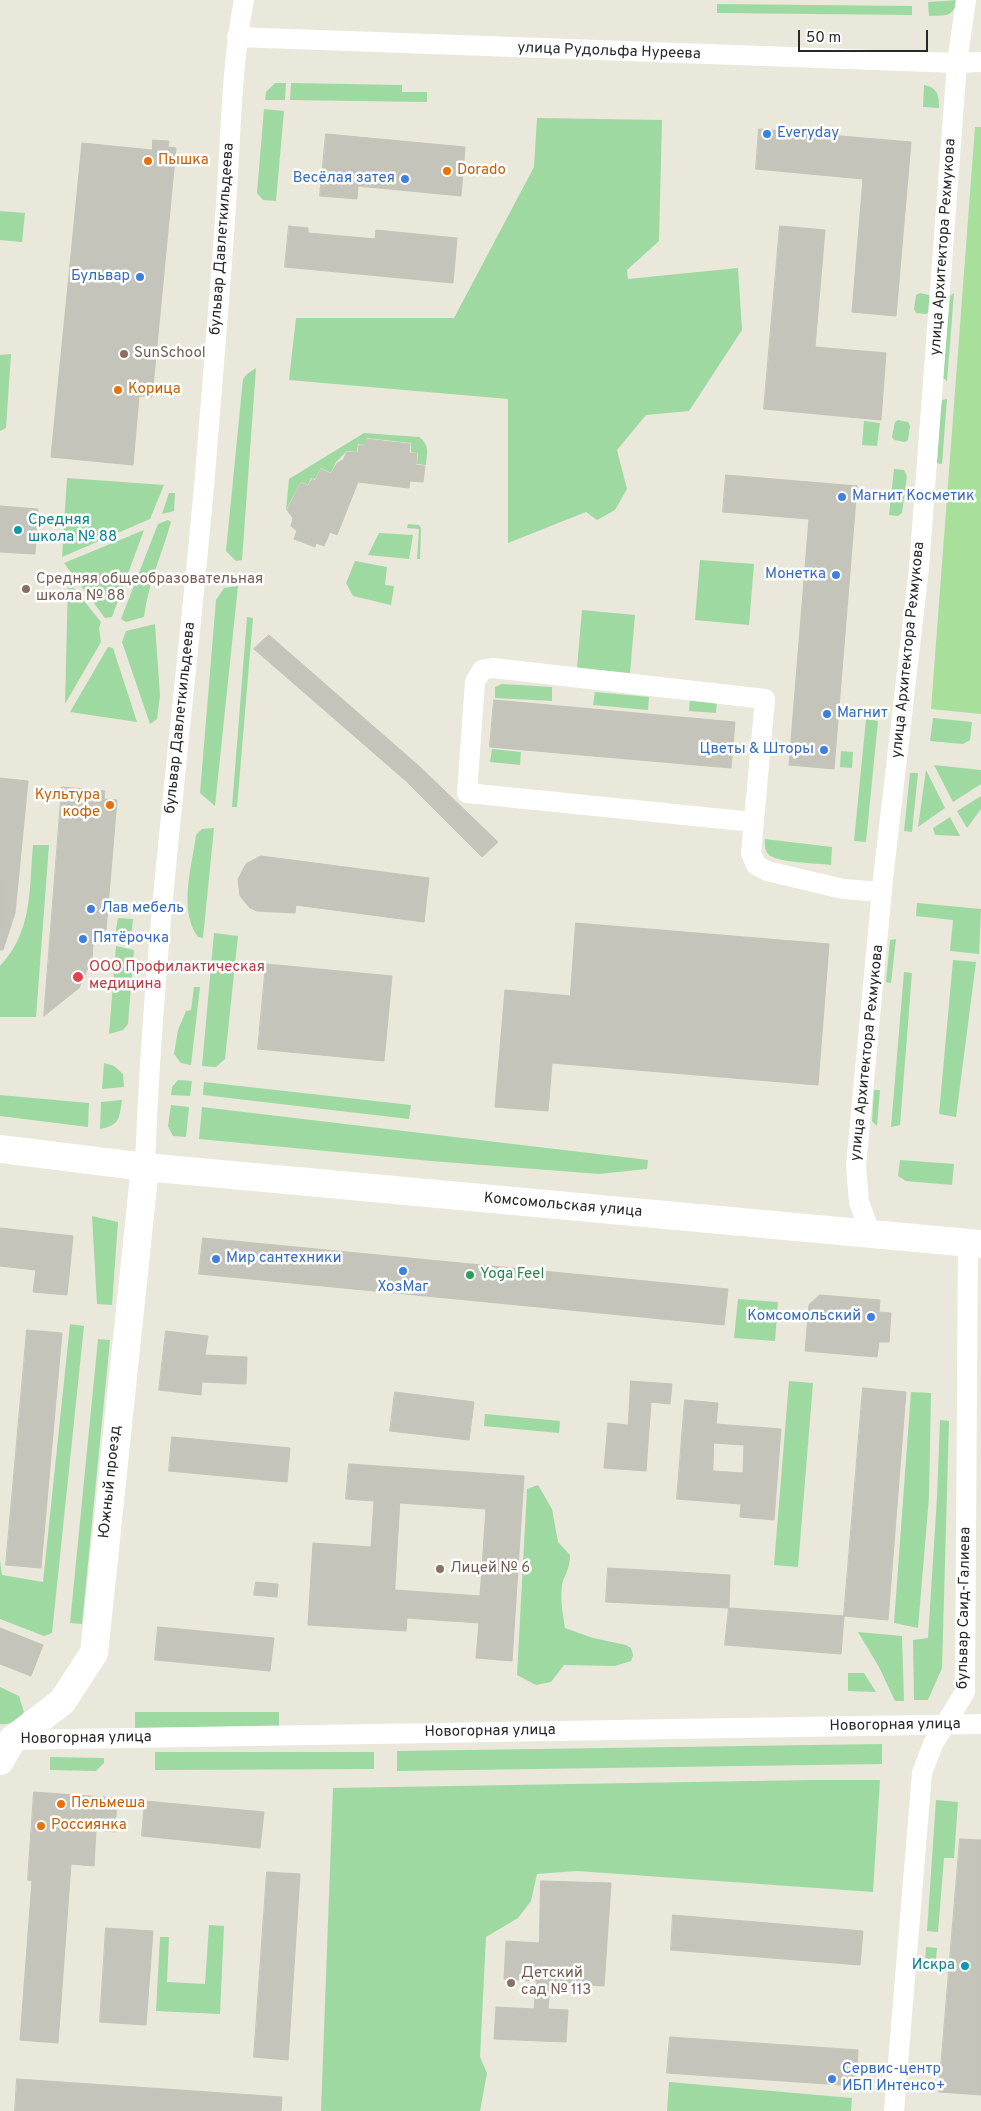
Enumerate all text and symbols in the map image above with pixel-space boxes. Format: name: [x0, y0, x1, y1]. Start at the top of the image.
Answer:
scale bar: [801, 20, 931, 52]
text: 50 m: [806, 29, 841, 48]
street label: улица Рудольфа Нуреева: [517, 40, 701, 64]
place label: Everyday: [777, 125, 839, 143]
marker: Everyday: [761, 128, 773, 140]
street label: улица Архитектора Рехмукова: [927, 138, 961, 356]
street label: бульвар Давлеткильдеева: [207, 142, 239, 336]
place label: Пышка: [158, 152, 209, 170]
marker: Пышка: [142, 155, 154, 167]
place label: Dorado: [457, 162, 506, 180]
marker: Dorado: [441, 165, 453, 177]
place label: Весёлая затея: [293, 170, 395, 188]
marker: Весёлая затея: [399, 173, 411, 185]
place label: Бульвар: [71, 268, 130, 286]
marker: Бульвар: [134, 271, 146, 283]
place label: SunSchool: [134, 345, 206, 363]
marker: SunSchool: [118, 348, 130, 360]
place label: Корица: [128, 381, 181, 399]
marker: Корица: [112, 384, 124, 396]
place label: Магнит Косметик: [852, 488, 974, 506]
marker: Магнит Косметик: [836, 491, 848, 503]
place label: Средняя школа № 88: [28, 512, 117, 547]
marker: Средняя школа № 88: [12, 524, 24, 536]
street label: улица Архитектора Рехмукова: [889, 541, 929, 759]
place label: Монетка: [765, 566, 826, 584]
marker: Монетка: [830, 569, 842, 581]
place label: Средняя общеобразовательная школа № 88: [36, 571, 263, 606]
marker: Средняя общеобразовательная школа № 88: [20, 583, 32, 595]
street label: бульвар Давлеткильдеева: [162, 621, 200, 815]
place label: Магнит: [837, 705, 888, 723]
marker: Магнит: [821, 708, 833, 720]
place label: Цветы & Шторы: [699, 741, 814, 759]
marker: Цветы & Шторы: [818, 744, 830, 756]
place label: Культура кофе: [35, 787, 100, 822]
marker: Культура кофе: [104, 799, 116, 811]
place label: Лав мебель: [101, 900, 184, 918]
marker: Лав мебель: [85, 903, 97, 915]
place label: Пятёрочка: [93, 930, 169, 948]
marker: Пятёрочка: [77, 933, 89, 945]
street label: улица Архитектора Рехмукова: [848, 944, 888, 1162]
place label: ООО Профилактическая медицина: [89, 959, 265, 994]
marker: ООО Профилактическая медицина: [71, 970, 85, 984]
street label: Комсомольская улица: [483, 1190, 643, 1222]
place label: Мир сантехники: [226, 1250, 341, 1268]
marker: Мир сантехники: [210, 1253, 222, 1265]
marker: ХозМаг: [397, 1265, 409, 1277]
place label: Yoga Feel: [480, 1266, 544, 1284]
marker: Yoga Feel: [464, 1269, 476, 1281]
place label: ХозМаг: [377, 1279, 429, 1297]
place label: Комсомольский: [747, 1308, 861, 1326]
marker: Комсомольский: [865, 1311, 877, 1323]
street label: Южный проезд: [96, 1425, 126, 1539]
street label: бульвар Саид-Галиева: [955, 1527, 975, 1689]
place label: Лицей № 6: [450, 1560, 530, 1578]
marker: Лицей № 6: [434, 1563, 446, 1575]
street label: Новогорная улица: [829, 1716, 961, 1736]
street label: Новогорная улица: [424, 1722, 556, 1742]
street label: Новогорная улица: [20, 1729, 152, 1749]
place label: Пельмеша: [71, 1795, 145, 1813]
marker: Пельмеша: [55, 1798, 67, 1810]
place label: Россиянка: [51, 1817, 127, 1835]
marker: Россиянка: [35, 1820, 47, 1832]
place label: Искра: [912, 1957, 955, 1975]
marker: Искра: [959, 1960, 971, 1972]
place label: Детский сад № 113: [521, 1965, 591, 2000]
marker: Детский сад № 113: [505, 1977, 517, 1989]
place label: Сервис-центр ИБП Интенсо+: [842, 2061, 945, 2096]
marker: Сервис-центр ИБП Интенсо+: [826, 2073, 838, 2085]

